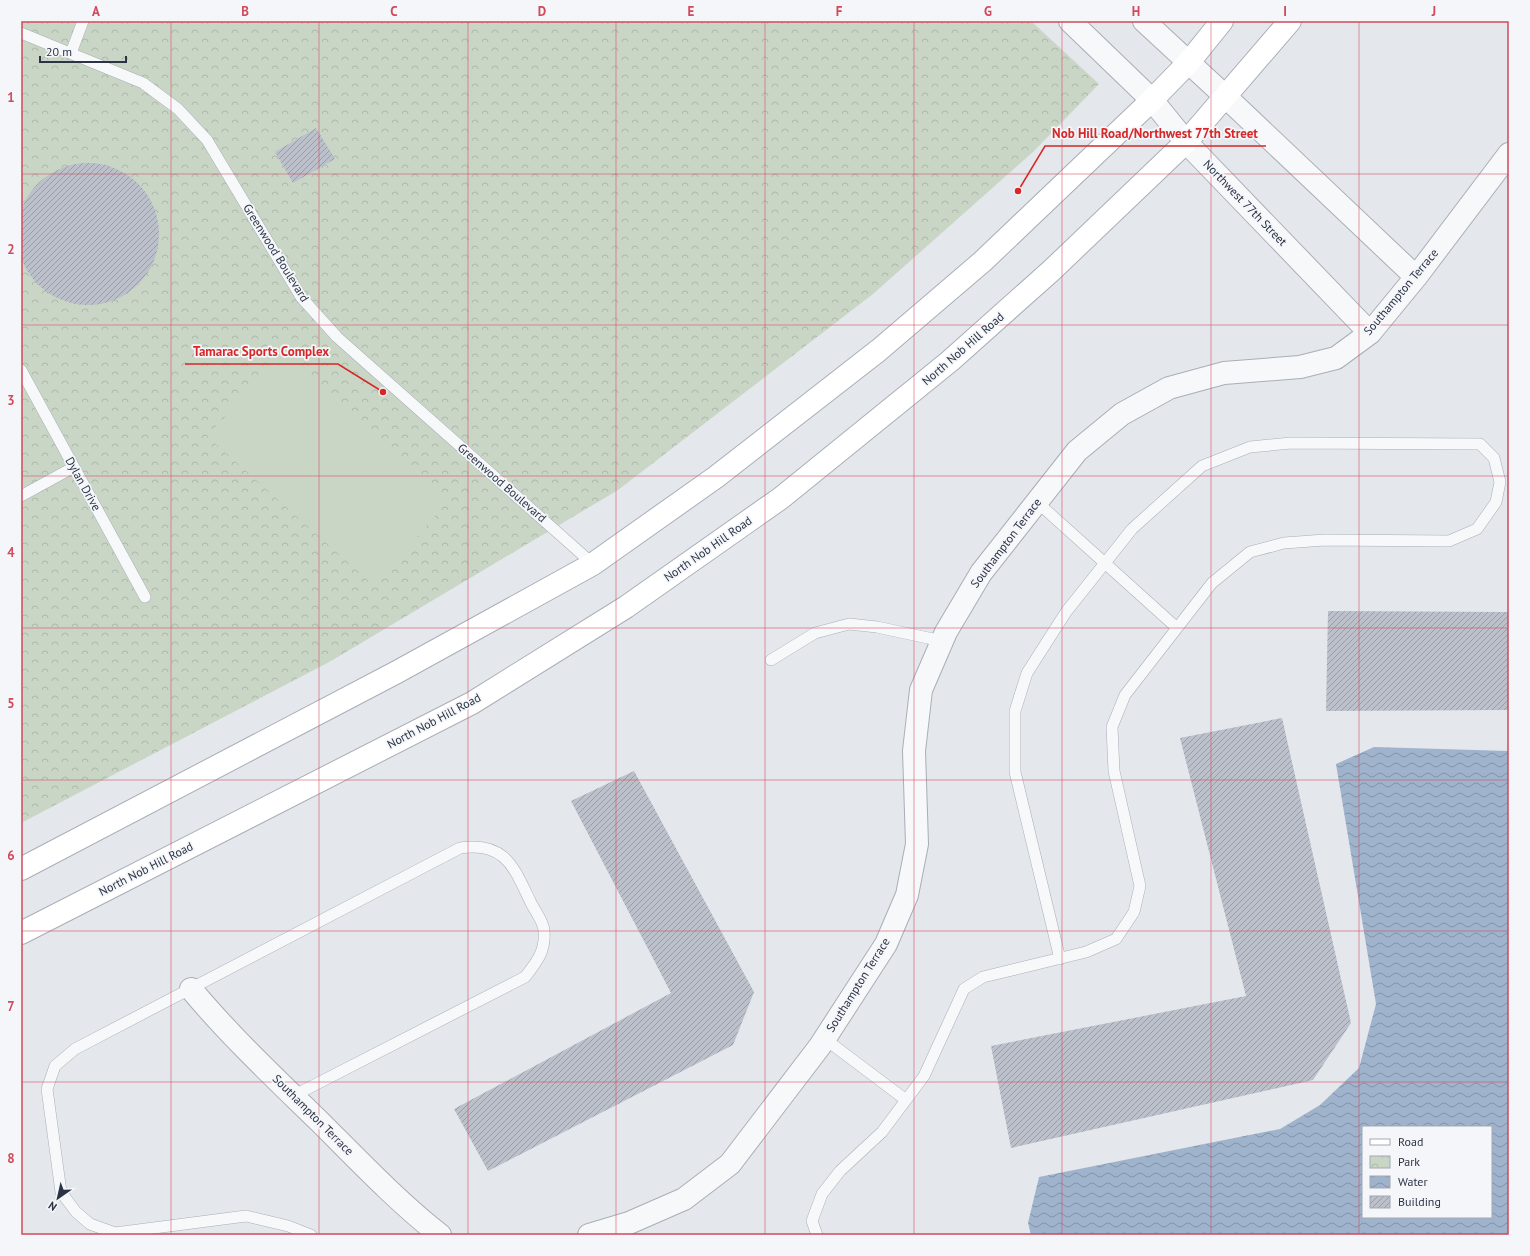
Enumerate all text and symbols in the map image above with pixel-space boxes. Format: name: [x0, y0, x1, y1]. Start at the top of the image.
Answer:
text: A: [92, 3, 100, 20]
text: B: [241, 3, 249, 20]
text: C: [390, 3, 398, 20]
text: D: [538, 3, 546, 20]
text: E: [688, 3, 695, 20]
text: F: [836, 3, 843, 20]
text: G: [984, 3, 992, 20]
text: H: [1132, 3, 1140, 20]
text: I: [1283, 3, 1287, 20]
text: J: [1431, 3, 1436, 20]
scale bar: [40, 38, 126, 64]
text: 20 m: [46, 44, 72, 59]
text: 1: [7, 89, 15, 106]
callout: Nob Hill Road/Northwest 77th Street: [1045, 121, 1266, 146]
text: Nob Hill Road/Northwest 77th Street: [1052, 125, 1258, 142]
street label: Northwest 77th Street: [1200, 156, 1290, 249]
street label: Greenwood Boulevard: [240, 201, 313, 305]
text: 2: [7, 241, 15, 258]
street label: Southampton Terrace: [1360, 245, 1441, 338]
street label: North Nob Hill Road: [919, 309, 1007, 388]
callout: Tamarac Sports Complex: [185, 339, 338, 364]
text: Tamarac Sports Complex: [193, 343, 329, 360]
text: 3: [7, 392, 15, 409]
street label: Greenwood Boulevard: [455, 440, 550, 525]
street label: Dylan Drive: [62, 454, 104, 513]
street label: Southampton Terrace: [967, 495, 1044, 591]
street label: North Nob Hill Road: [661, 513, 755, 585]
text: 4: [7, 544, 15, 561]
street label: North Nob Hill Road: [384, 690, 483, 752]
text: 5: [7, 695, 15, 712]
street label: North Nob Hill Road: [96, 838, 195, 899]
text: 6: [7, 847, 15, 864]
street label: Southampton Terrace: [822, 935, 893, 1035]
text: 7: [7, 998, 15, 1015]
street label: Southampton Terrace: [270, 1071, 357, 1158]
legend: [1362, 1126, 1492, 1218]
text: Road: [1398, 1134, 1423, 1149]
text: 8: [7, 1150, 15, 1167]
text: Park: [1398, 1154, 1420, 1169]
text: Water: [1398, 1174, 1428, 1189]
north arrow: [38, 1178, 78, 1218]
text: Building: [1398, 1194, 1441, 1209]
text: N: [45, 1198, 59, 1214]

